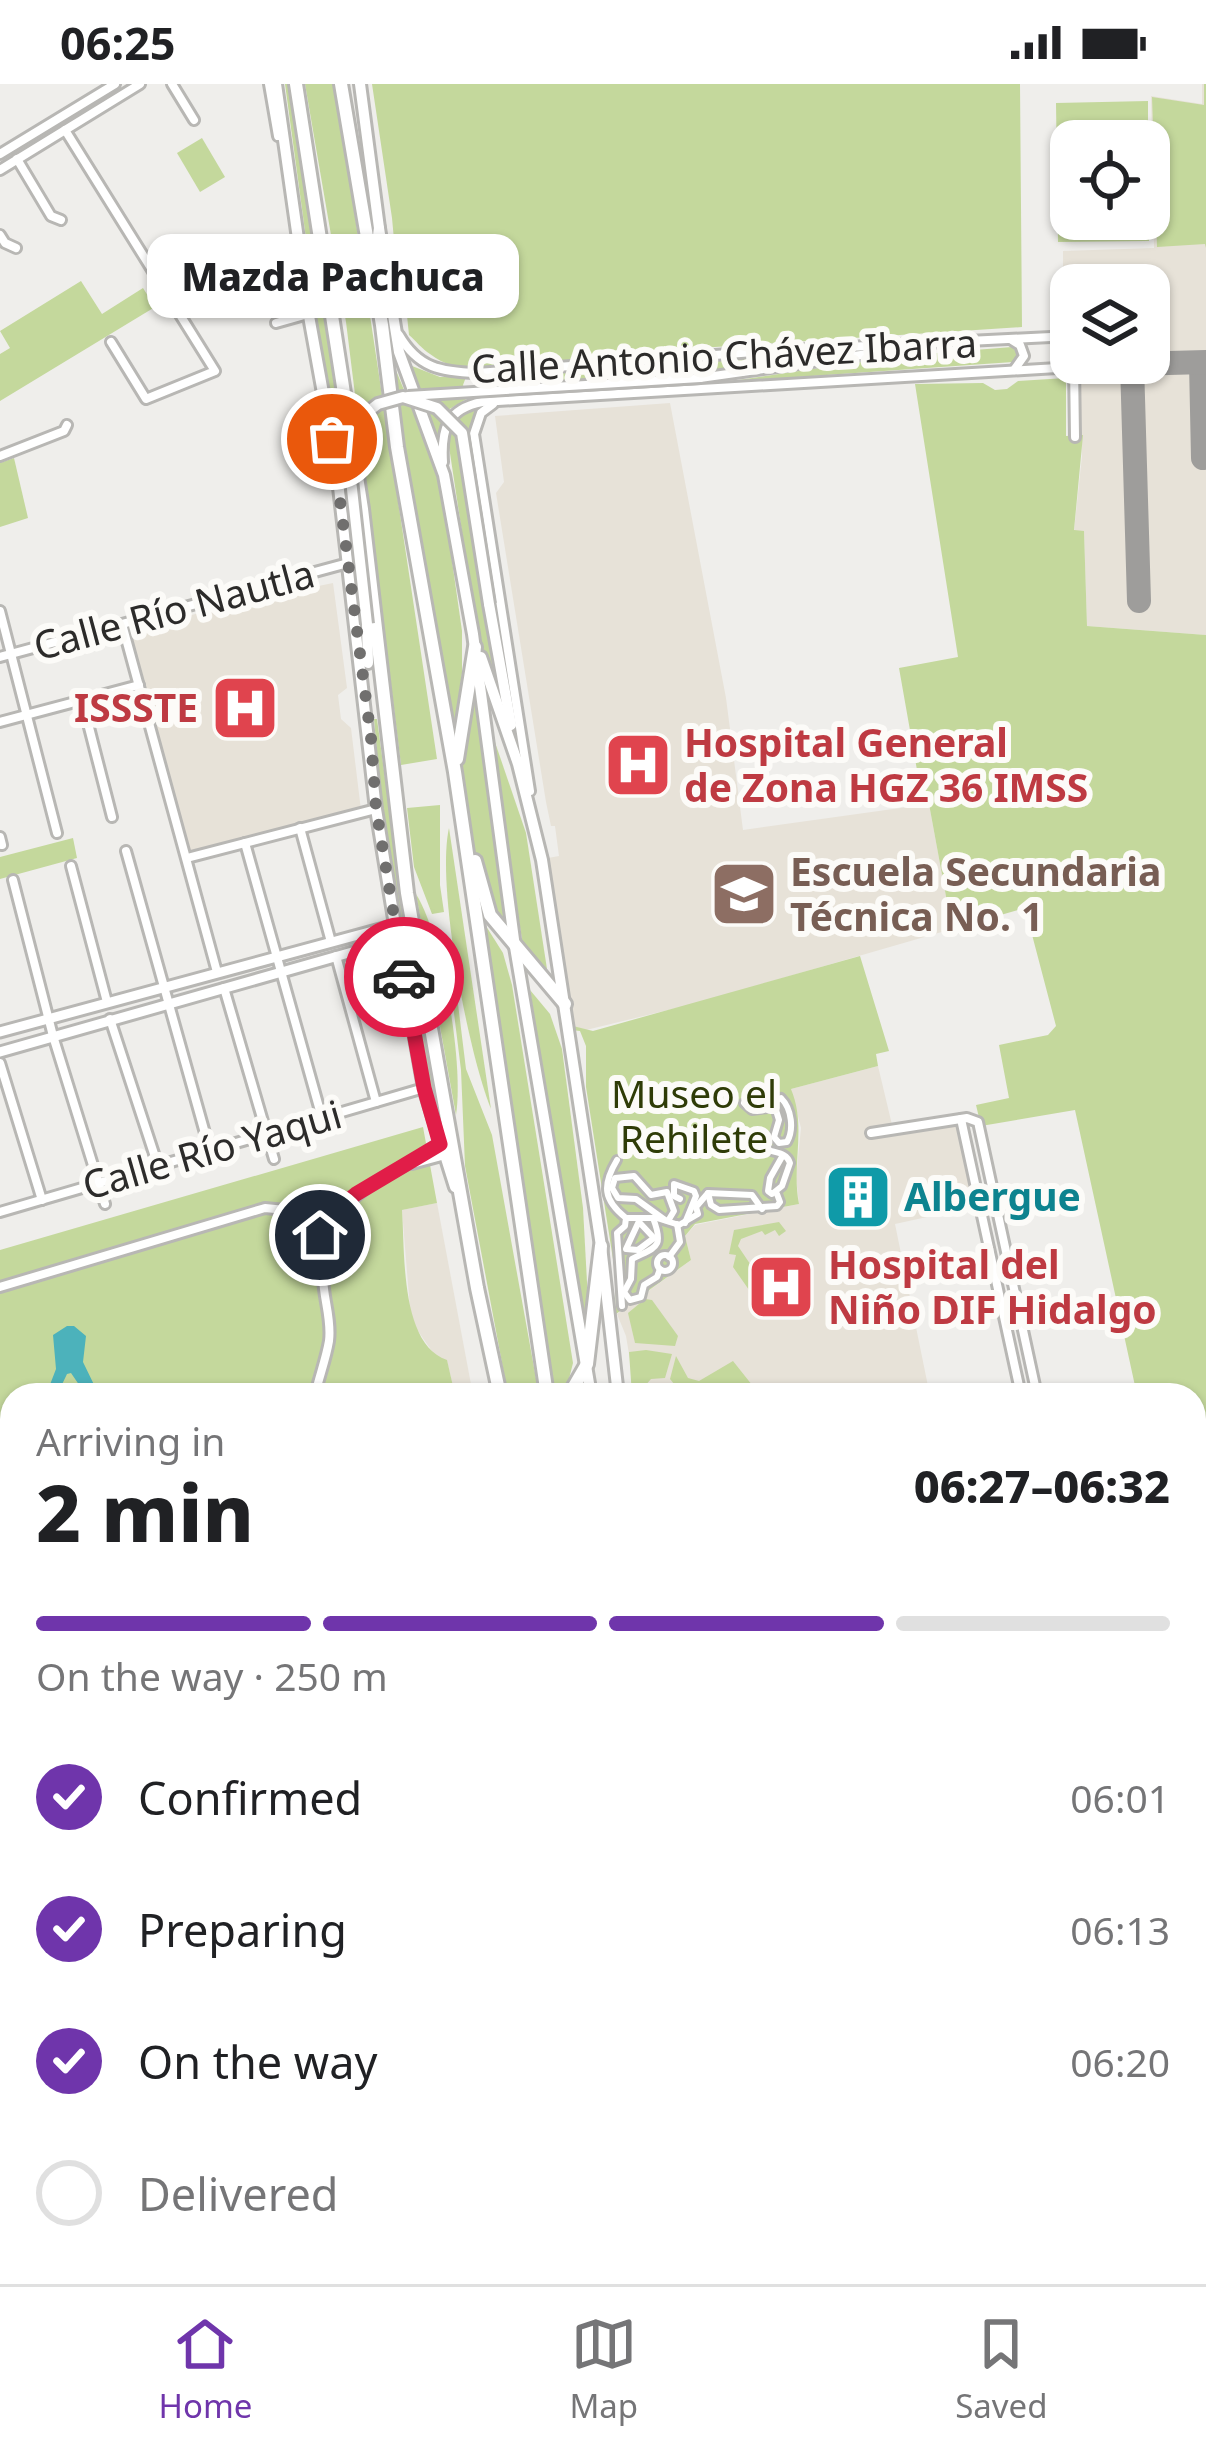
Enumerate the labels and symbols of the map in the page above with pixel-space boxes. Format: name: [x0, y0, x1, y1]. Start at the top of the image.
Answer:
callout: Mazda Pachuca: [146, 235, 518, 319]
street label: Calle Antonio Chávez Ibarra: [470, 315, 978, 394]
pin: [281, 388, 383, 490]
street label: Calle Río Nautla: [27, 546, 320, 671]
hospital icon: ISSSTE: [210, 673, 280, 743]
place label: ISSSTE: [74, 680, 198, 733]
place label: Hospital General de Zona HGZ 36 IMSS: [684, 715, 1088, 813]
hospital icon: Hospital General de Zona HGZ 36 IMSS: [603, 730, 673, 800]
place label: Escuela Secundaria Técnica No. 1: [790, 844, 1161, 942]
school or university icon: Escuela Secundaria Técnica No. 1: [709, 859, 779, 929]
courier: [344, 917, 464, 1037]
park label: Museo el Rehilete: [611, 1066, 777, 1164]
street label: Calle Río Yaqui: [76, 1086, 347, 1211]
building icon: Albergue: [823, 1162, 893, 1232]
place label: Albergue: [904, 1169, 1081, 1222]
pin: [269, 1184, 371, 1286]
place label: Hospital del Niño DIF Hidalgo: [828, 1237, 1157, 1335]
hospital icon: Hospital del Niño DIF Hidalgo: [746, 1252, 816, 1322]

